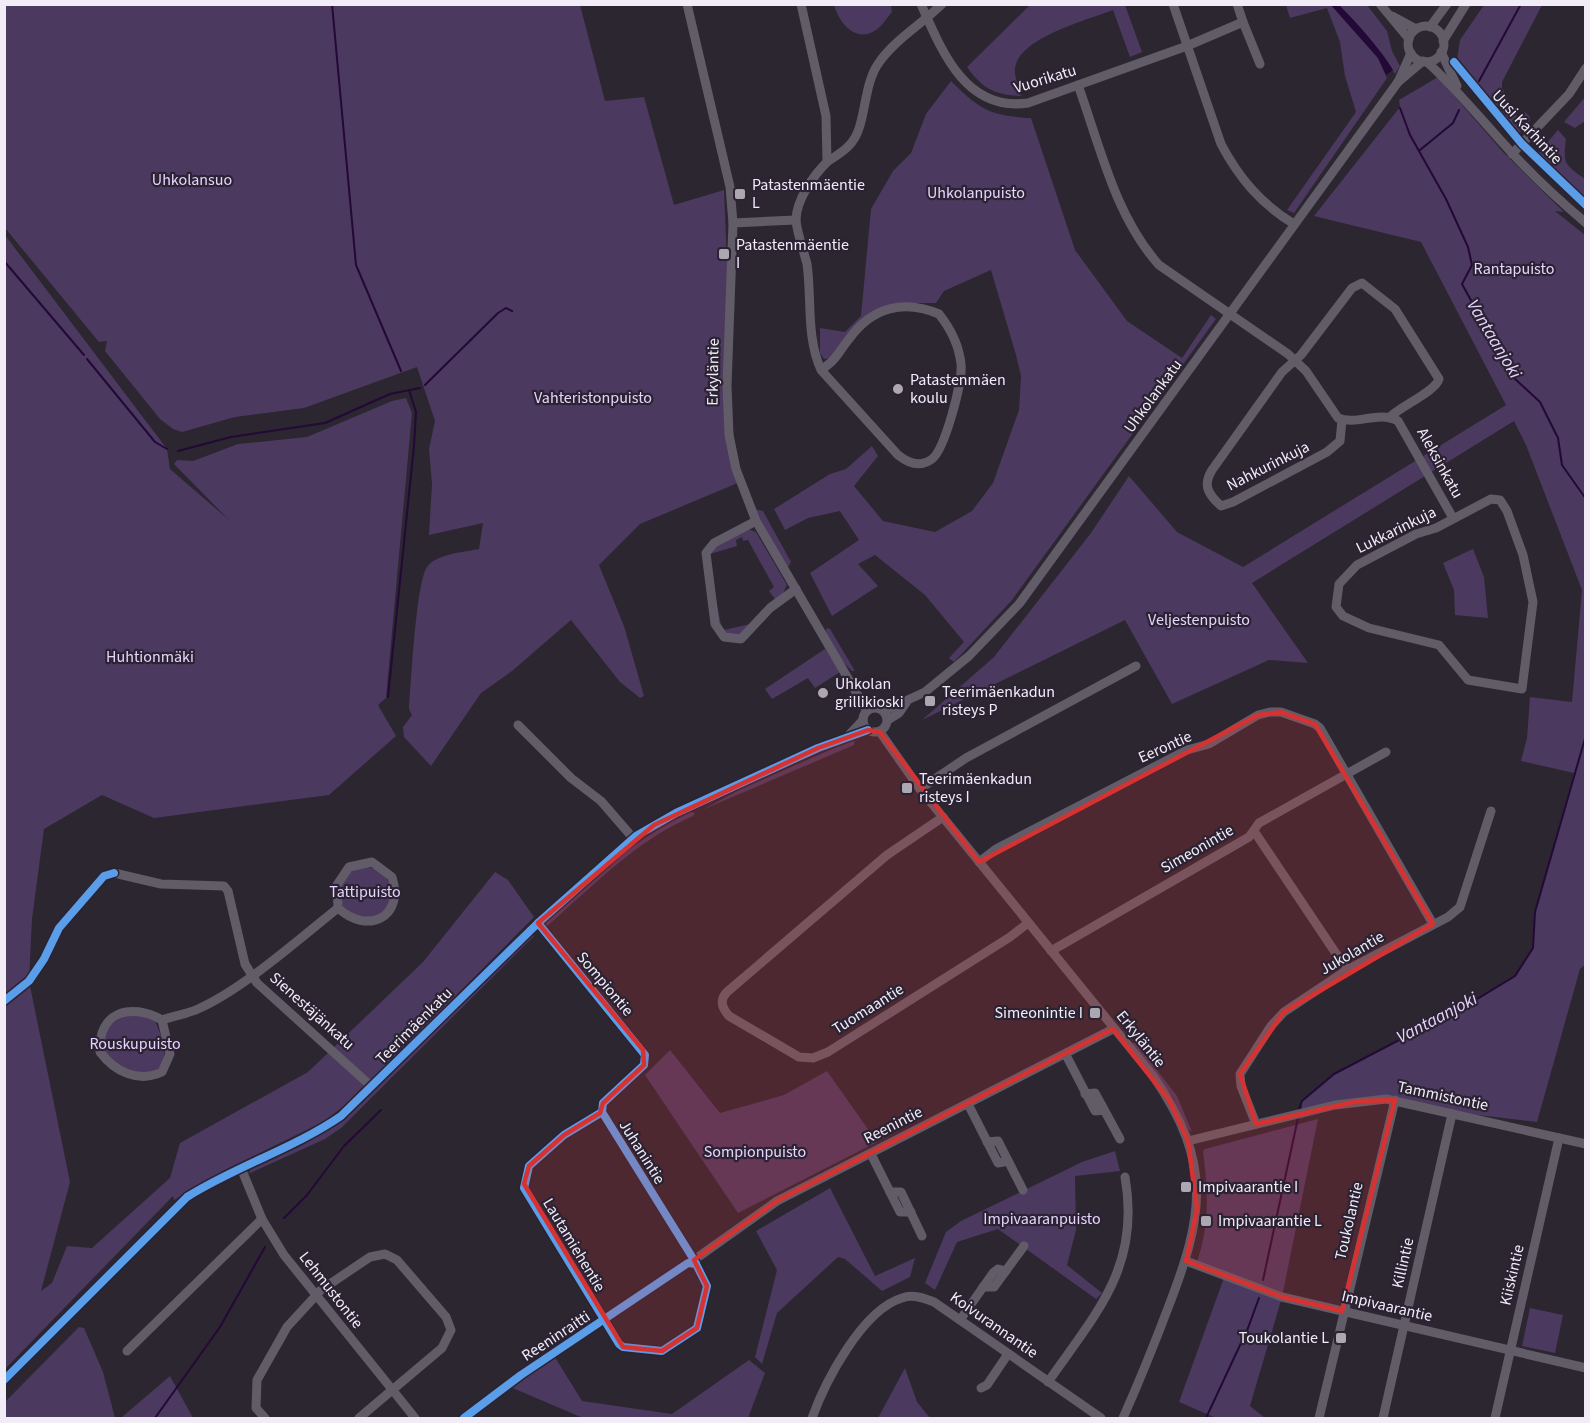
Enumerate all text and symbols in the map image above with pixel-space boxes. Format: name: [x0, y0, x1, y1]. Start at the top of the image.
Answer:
street label: Vuorikatu: [1011, 59, 1079, 99]
street label: Uusi Karhintie: [1487, 85, 1567, 169]
park label: Uhkolansuo: [152, 169, 232, 191]
place label: Patastenmäentie L: [752, 174, 865, 214]
park label: Uhkolanpuisto: [927, 182, 1025, 204]
marker: Patastenmäentie L: [733, 187, 747, 201]
place label: Patastenmäentie I: [736, 234, 849, 274]
marker: Patastenmäentie I: [717, 247, 731, 261]
park label: Rantapuisto: [1474, 258, 1554, 280]
water label: Vantaanjoki: [1461, 295, 1528, 384]
street label: Erkyläntie: [701, 338, 725, 406]
street label: Uhkolankatu: [1119, 355, 1187, 437]
place label: Patastenmäen koulu: [910, 369, 1006, 409]
marker: Patastenmäen koulu: [891, 382, 905, 396]
park label: Vahteristonpuisto: [534, 387, 652, 409]
street label: Aleksinkatu: [1412, 424, 1468, 502]
street label: Nahkurinkuja: [1223, 436, 1313, 496]
street label: Lukkarinkuja: [1352, 501, 1440, 559]
park label: Veljestenpuisto: [1148, 609, 1250, 631]
park label: Huhtionmäki: [106, 646, 194, 668]
place label: Uhkolan grillikioski: [835, 673, 904, 713]
place label: Teerimäenkadun risteys P: [942, 681, 1055, 721]
marker: Uhkolan grillikioski: [816, 686, 830, 700]
marker: Teerimäenkadun risteys P: [923, 694, 937, 708]
street label: Eerontie: [1135, 725, 1195, 769]
place label: Teerimäenkadun risteys I: [919, 768, 1032, 808]
marker: Teerimäenkadun risteys I: [900, 781, 914, 795]
street label: Simeonintie: [1156, 819, 1238, 879]
park label: Tattipuisto: [329, 881, 401, 903]
street label: Jukolantie: [1316, 926, 1388, 980]
street label: Sompiontie: [571, 947, 639, 1021]
street label: Sienestäjänkatu: [265, 967, 359, 1055]
street label: Tuomaantie: [828, 978, 908, 1040]
street label: Teerimäenkatu: [371, 983, 457, 1069]
water label: Vantaanjoki: [1392, 986, 1482, 1050]
place label: Simeonintie I: [995, 1002, 1083, 1024]
marker: Simeonintie I: [1088, 1006, 1102, 1020]
street label: Erkyläntie: [1111, 1006, 1171, 1072]
park label: Rouskupuisto: [89, 1033, 181, 1055]
street label: Tammistontie: [1396, 1076, 1490, 1116]
street label: Reenintie: [860, 1101, 926, 1149]
street label: Juhanintie: [614, 1116, 670, 1188]
park label: Sompionpuisto: [704, 1141, 806, 1163]
place label: Impivaarantie I: [1198, 1176, 1298, 1198]
marker: Impivaarantie I: [1179, 1180, 1193, 1194]
street label: Toukolantie: [1329, 1180, 1369, 1262]
street label: Lautamiehentie: [537, 1194, 611, 1296]
park label: Impivaaranpuisto: [983, 1208, 1101, 1230]
place label: Impivaarantie L: [1218, 1210, 1322, 1232]
marker: Impivaarantie L: [1199, 1214, 1213, 1228]
street label: Killintie: [1387, 1235, 1420, 1290]
street label: Kiiskintie: [1494, 1242, 1530, 1308]
street label: Lehmustontie: [294, 1247, 368, 1333]
street label: Impivaarantie: [1339, 1285, 1435, 1327]
street label: Koivurannantie: [946, 1287, 1042, 1364]
street label: Reeninraitti: [517, 1306, 595, 1366]
place label: Toukolantie L: [1239, 1327, 1329, 1349]
marker: Toukolantie L: [1334, 1331, 1348, 1345]

